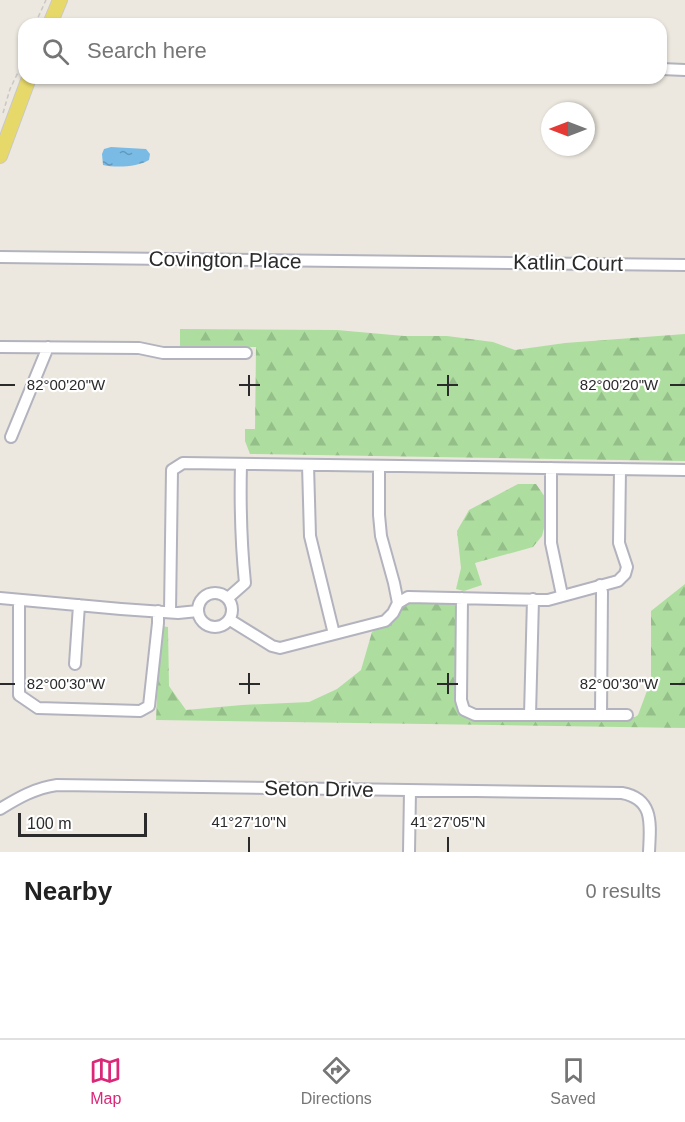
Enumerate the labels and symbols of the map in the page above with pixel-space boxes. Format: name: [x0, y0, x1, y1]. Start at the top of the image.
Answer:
north arrow: [541, 102, 595, 156]
street label: Covington Place: [148, 247, 302, 272]
street label: Katlin Court: [513, 250, 623, 275]
text: 82°00'20"W: [27, 376, 106, 393]
text: 82°00'20"W: [580, 376, 659, 393]
text: 82°00'30"W: [27, 675, 106, 692]
text: 82°00'30"W: [580, 675, 659, 692]
street label: Seton Drive: [264, 776, 374, 801]
scale bar: [18, 810, 147, 838]
text: 41°27'10"N: [211, 813, 287, 830]
text: 41°27'05"N: [410, 813, 486, 830]

